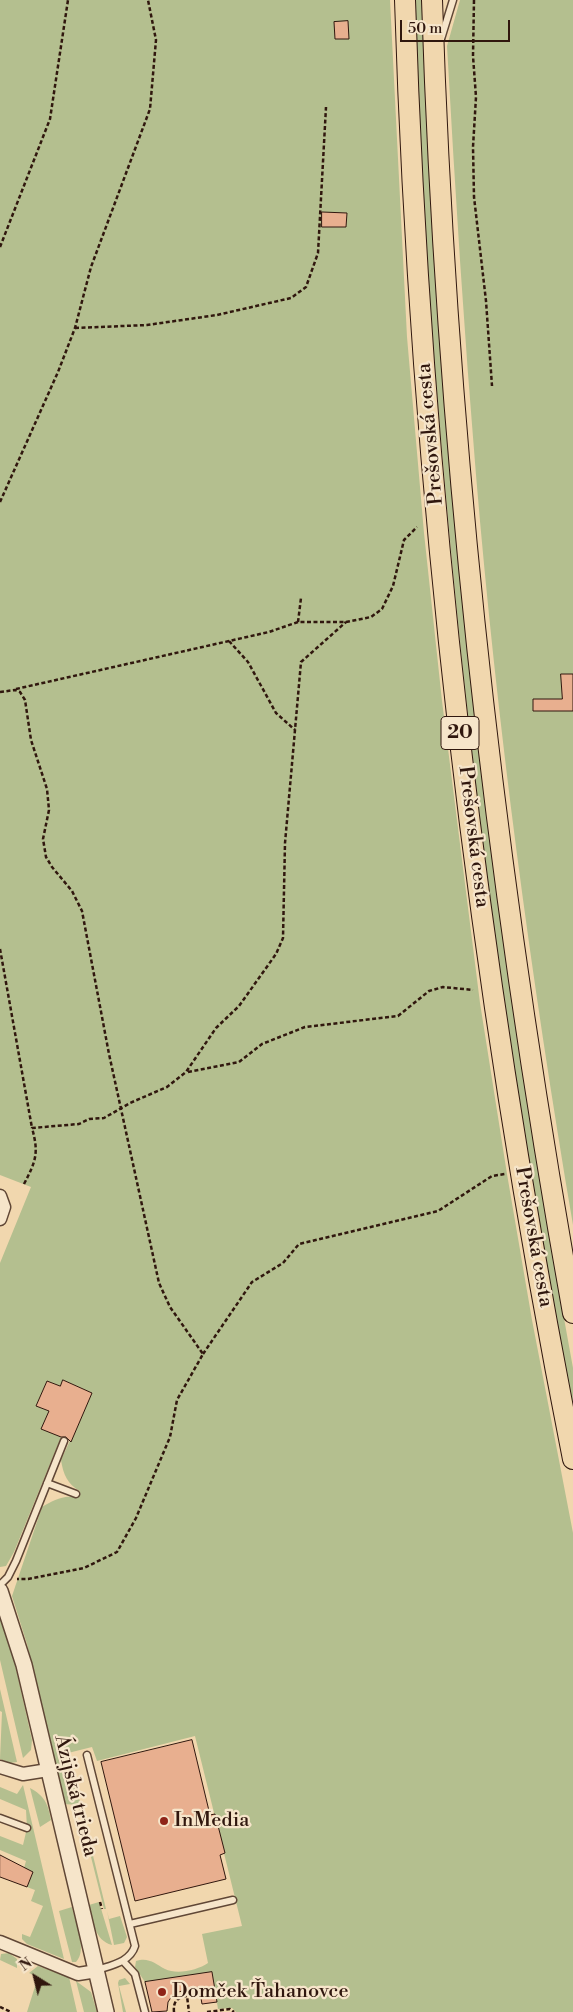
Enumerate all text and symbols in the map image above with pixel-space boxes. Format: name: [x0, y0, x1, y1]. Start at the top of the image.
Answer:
scale bar: [403, 10, 513, 42]
text: 50 m: [408, 19, 442, 38]
street label: Prešovská cesta: [413, 362, 449, 506]
road number: 20: [441, 716, 479, 750]
street label: Prešovská cesta: [452, 765, 494, 909]
street label: Prešovská cesta: [509, 1165, 557, 1309]
street label: Ázijská trieda: [48, 1733, 102, 1859]
place label: InMedia: [174, 1809, 249, 1833]
marker: InMedia: [158, 1815, 170, 1827]
north arrow: [10, 1952, 60, 2002]
text: N: [16, 1954, 36, 1975]
place label: Domček Ťahanovce: [172, 1980, 349, 2004]
marker: Domček Ťahanovce: [156, 1986, 168, 1998]

